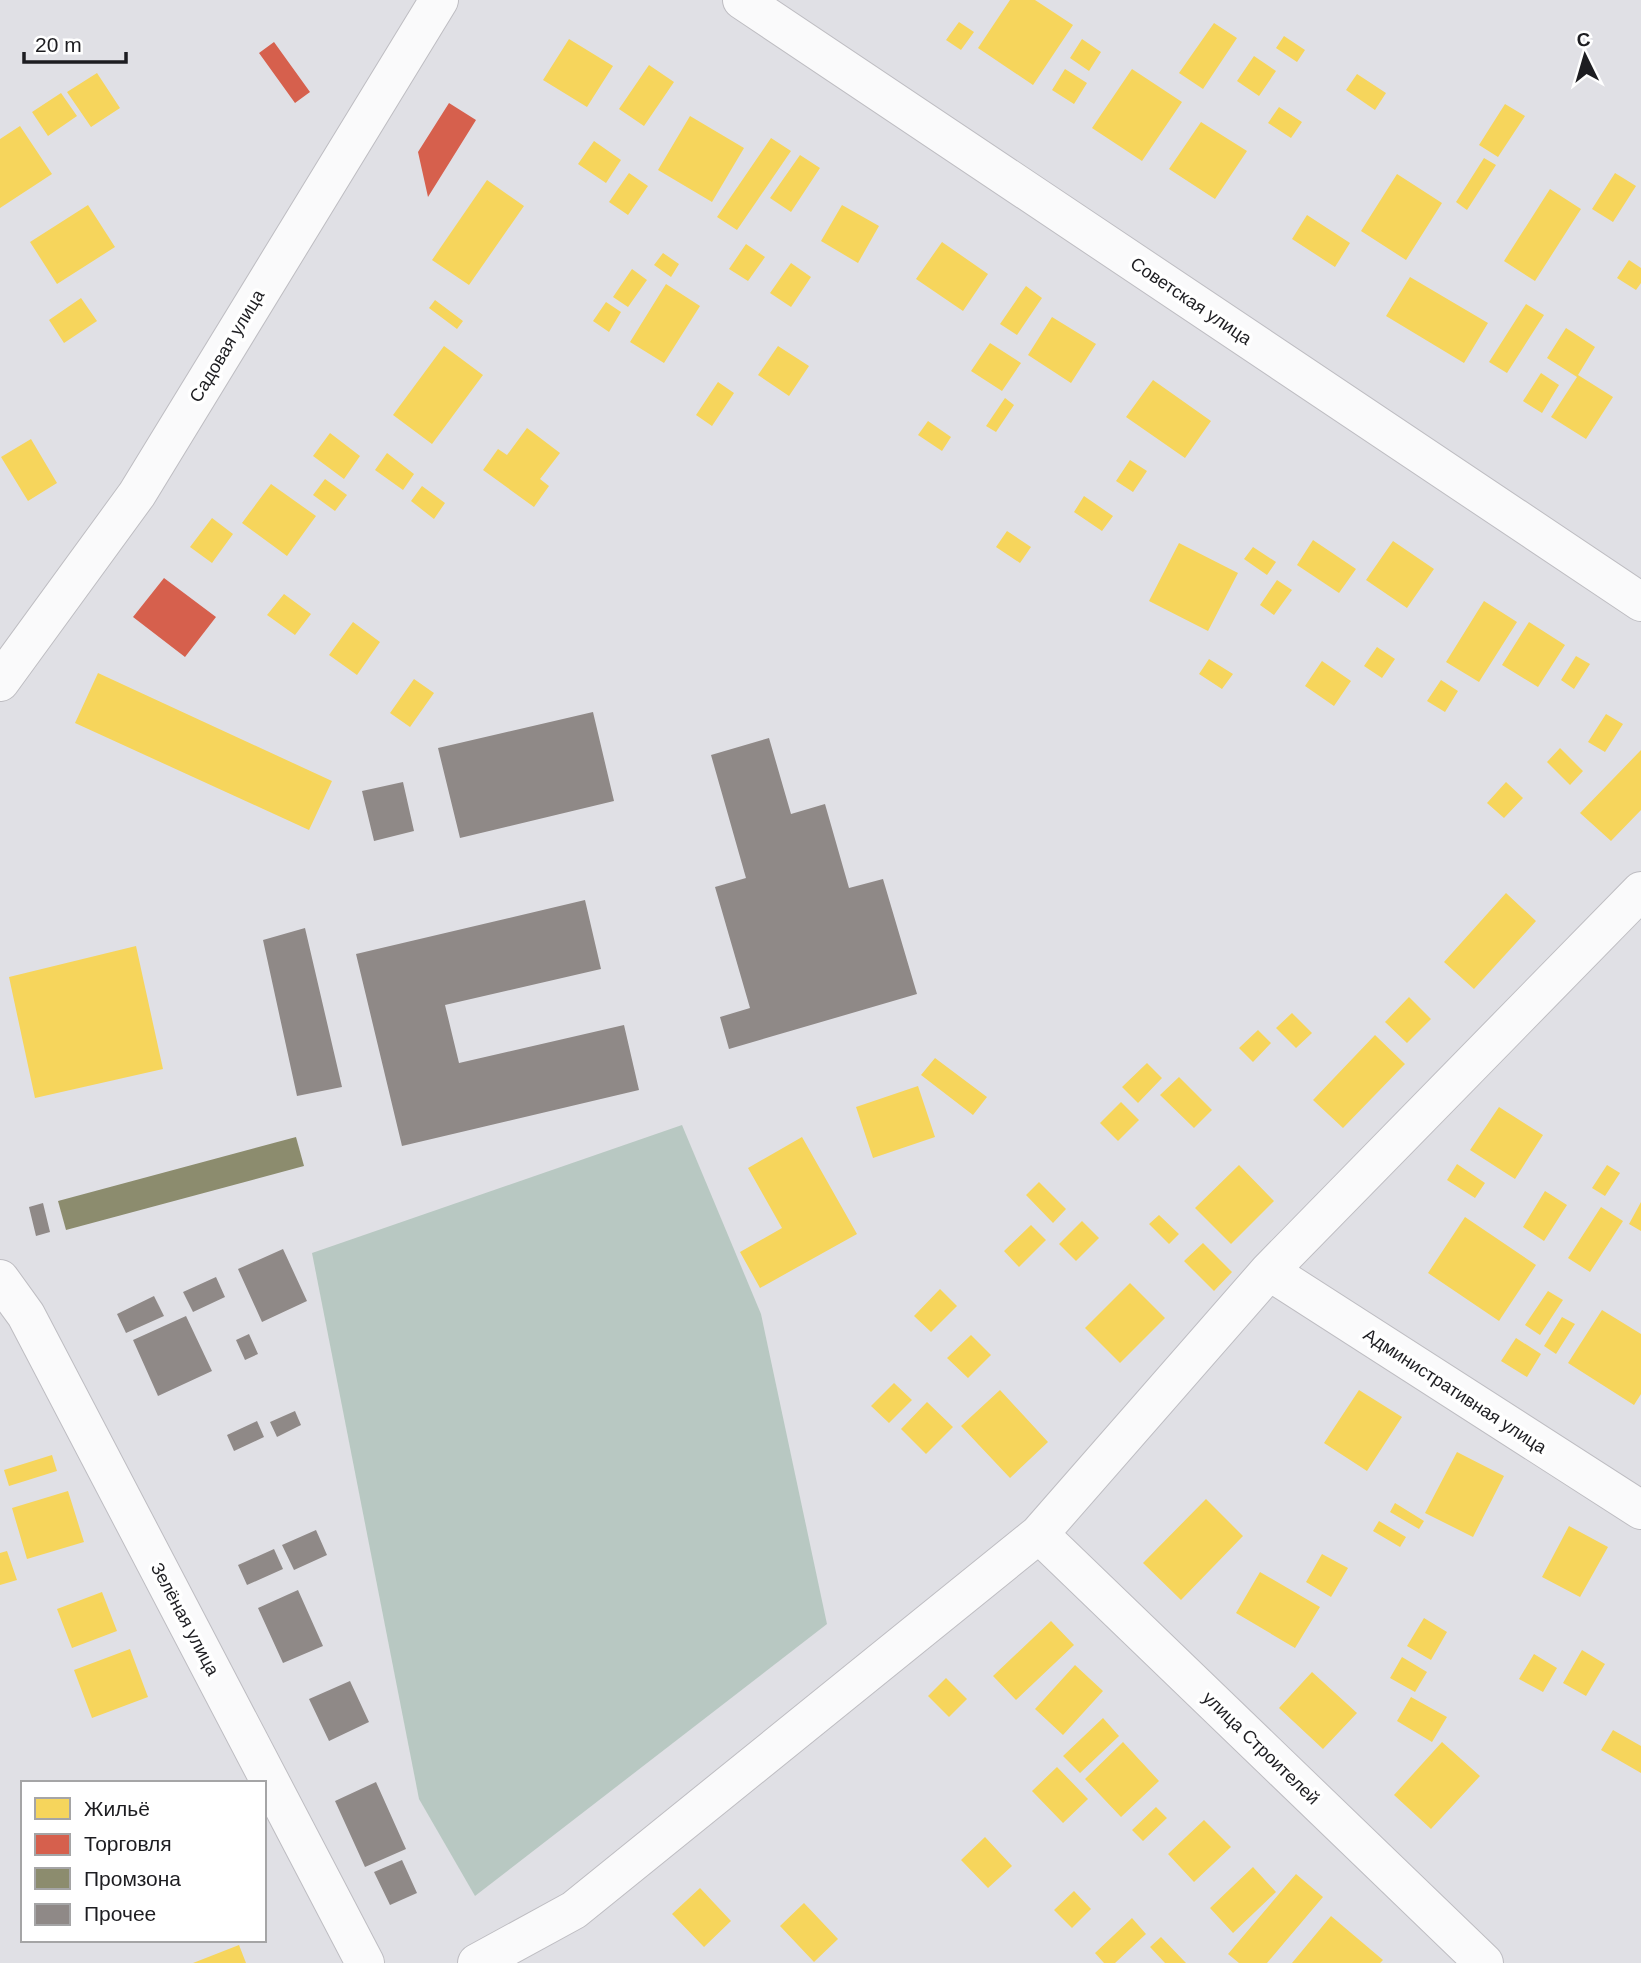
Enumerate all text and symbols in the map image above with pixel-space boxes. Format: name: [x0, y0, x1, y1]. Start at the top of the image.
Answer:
scale bar: [24, 21, 126, 65]
north arrow: [1550, 21, 1620, 91]
text: С: [1576, 28, 1592, 51]
text: 20 m: [35, 33, 82, 56]
street label: Советская улица: [1127, 253, 1256, 349]
street label: Садовая улица: [186, 285, 269, 406]
street label: Административная улица: [1360, 1324, 1551, 1458]
street label: Зелёная улица: [147, 1559, 224, 1680]
street label: улица Строителей: [1199, 1687, 1323, 1809]
legend: [21, 1781, 266, 1942]
text: Жильё: [84, 1797, 150, 1820]
text: Торговля: [84, 1832, 172, 1855]
text: Промзона: [84, 1867, 181, 1890]
text: Прочее: [84, 1902, 156, 1925]

